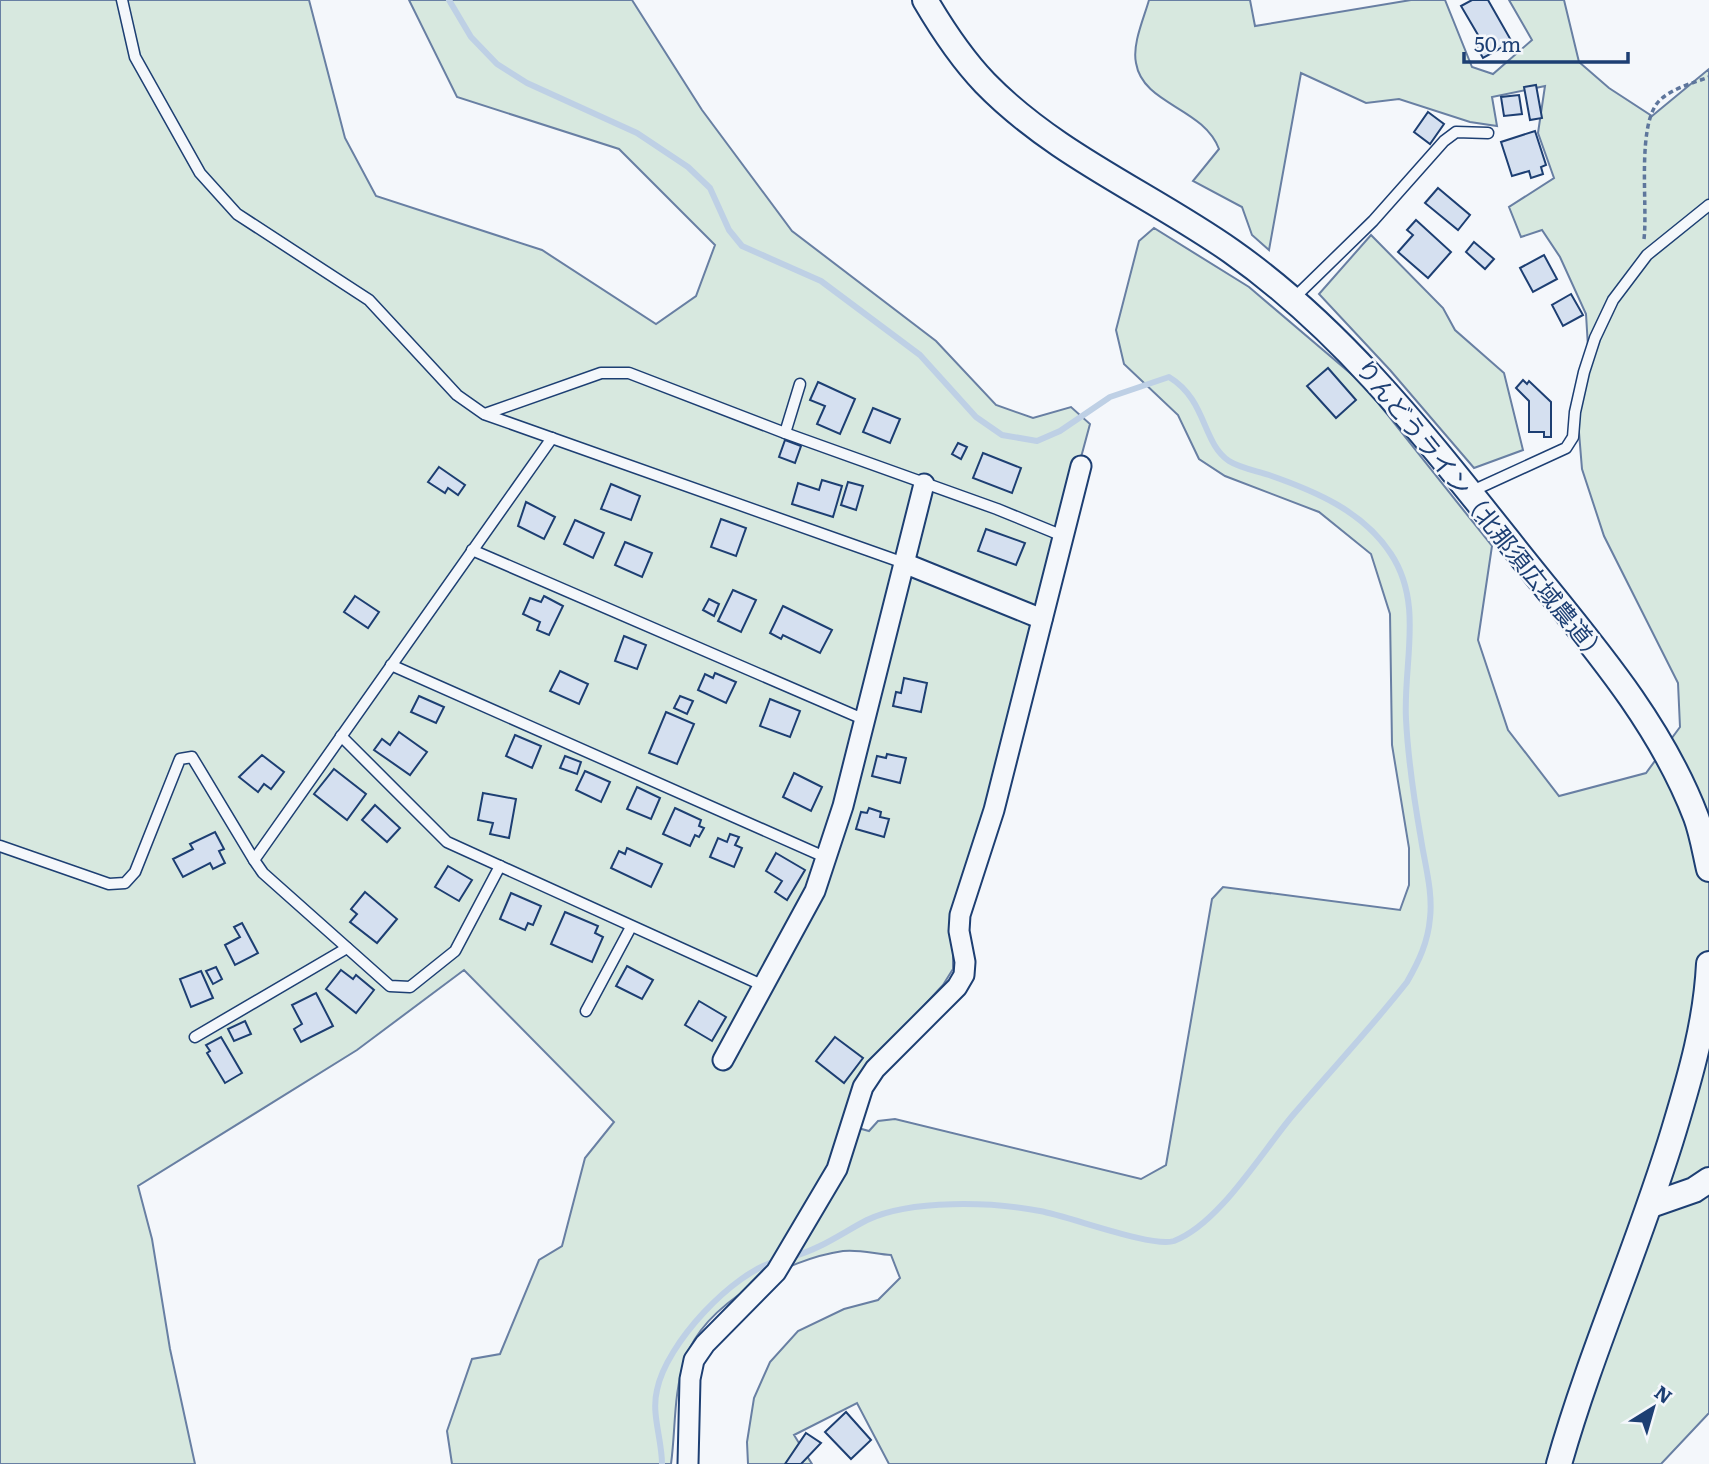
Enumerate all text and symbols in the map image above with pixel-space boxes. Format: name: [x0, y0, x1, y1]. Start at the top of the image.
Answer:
scale bar: [1464, 21, 1628, 65]
text: 50 m: [1474, 27, 1521, 58]
street label: りんどうライン（北那須広域農道）: [1349, 350, 1617, 670]
north arrow: [1618, 1373, 1688, 1443]
text: N: [1649, 1378, 1679, 1410]

